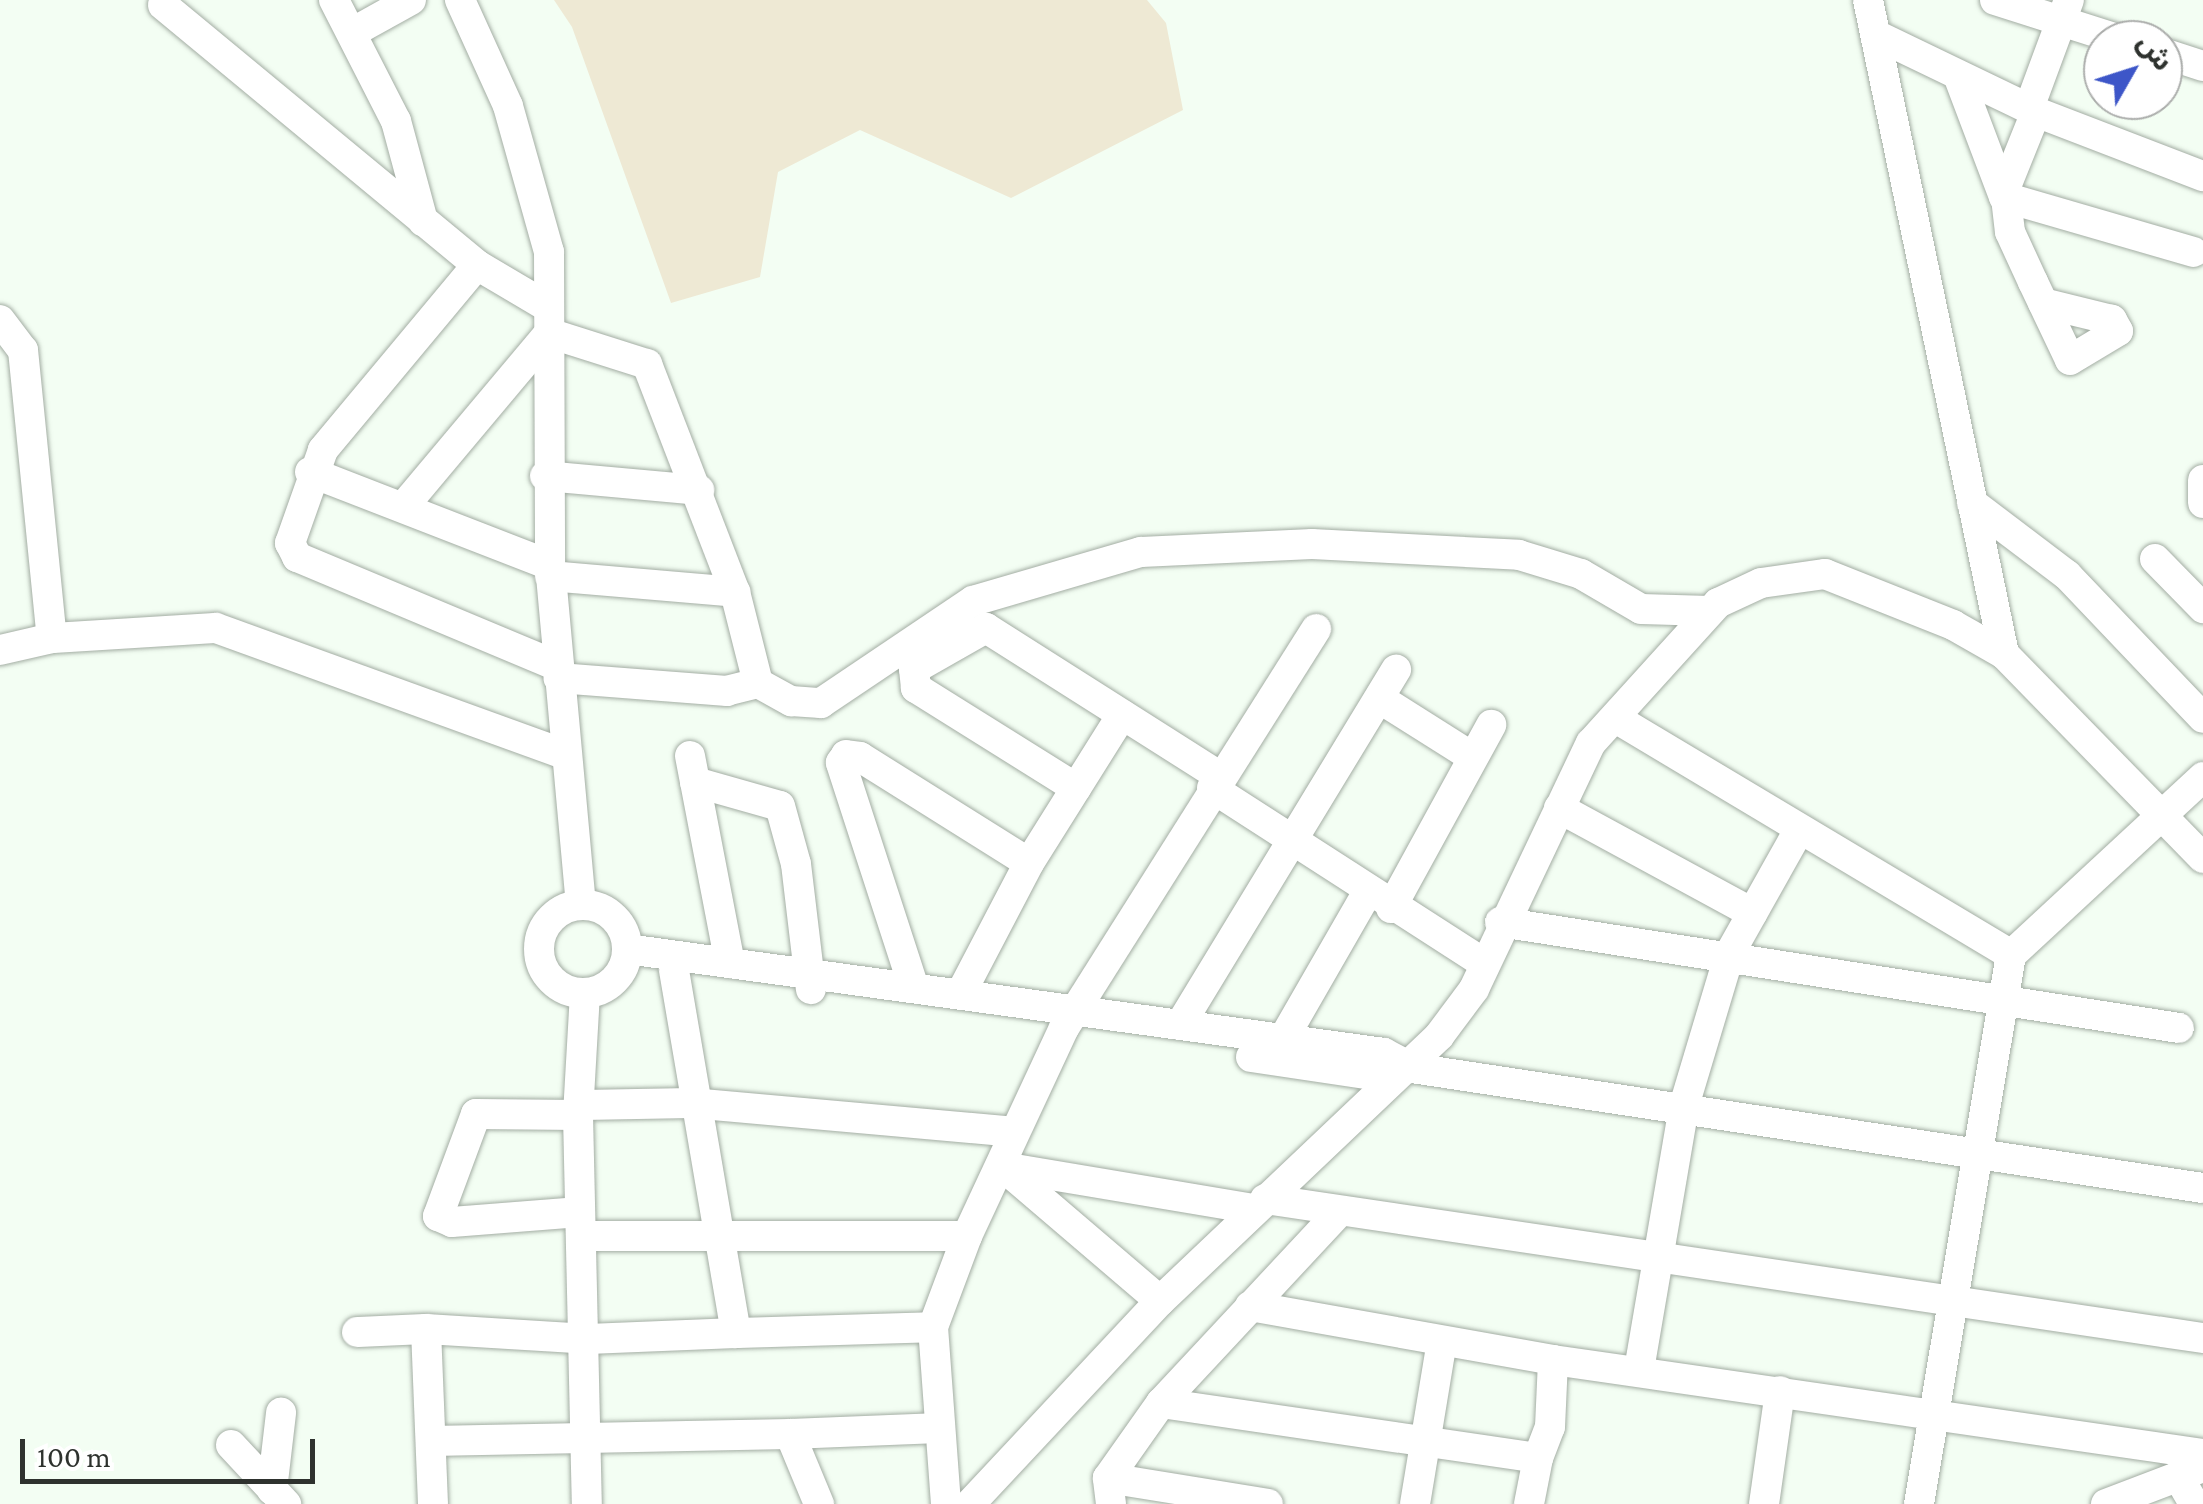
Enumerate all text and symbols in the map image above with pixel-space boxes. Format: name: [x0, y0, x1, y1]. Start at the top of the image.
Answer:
north arrow: [2083, 20, 2183, 120]
text: ش: [2131, 27, 2179, 77]
scale bar: [25, 1419, 320, 1481]
text: 100 m: [37, 1440, 111, 1473]

